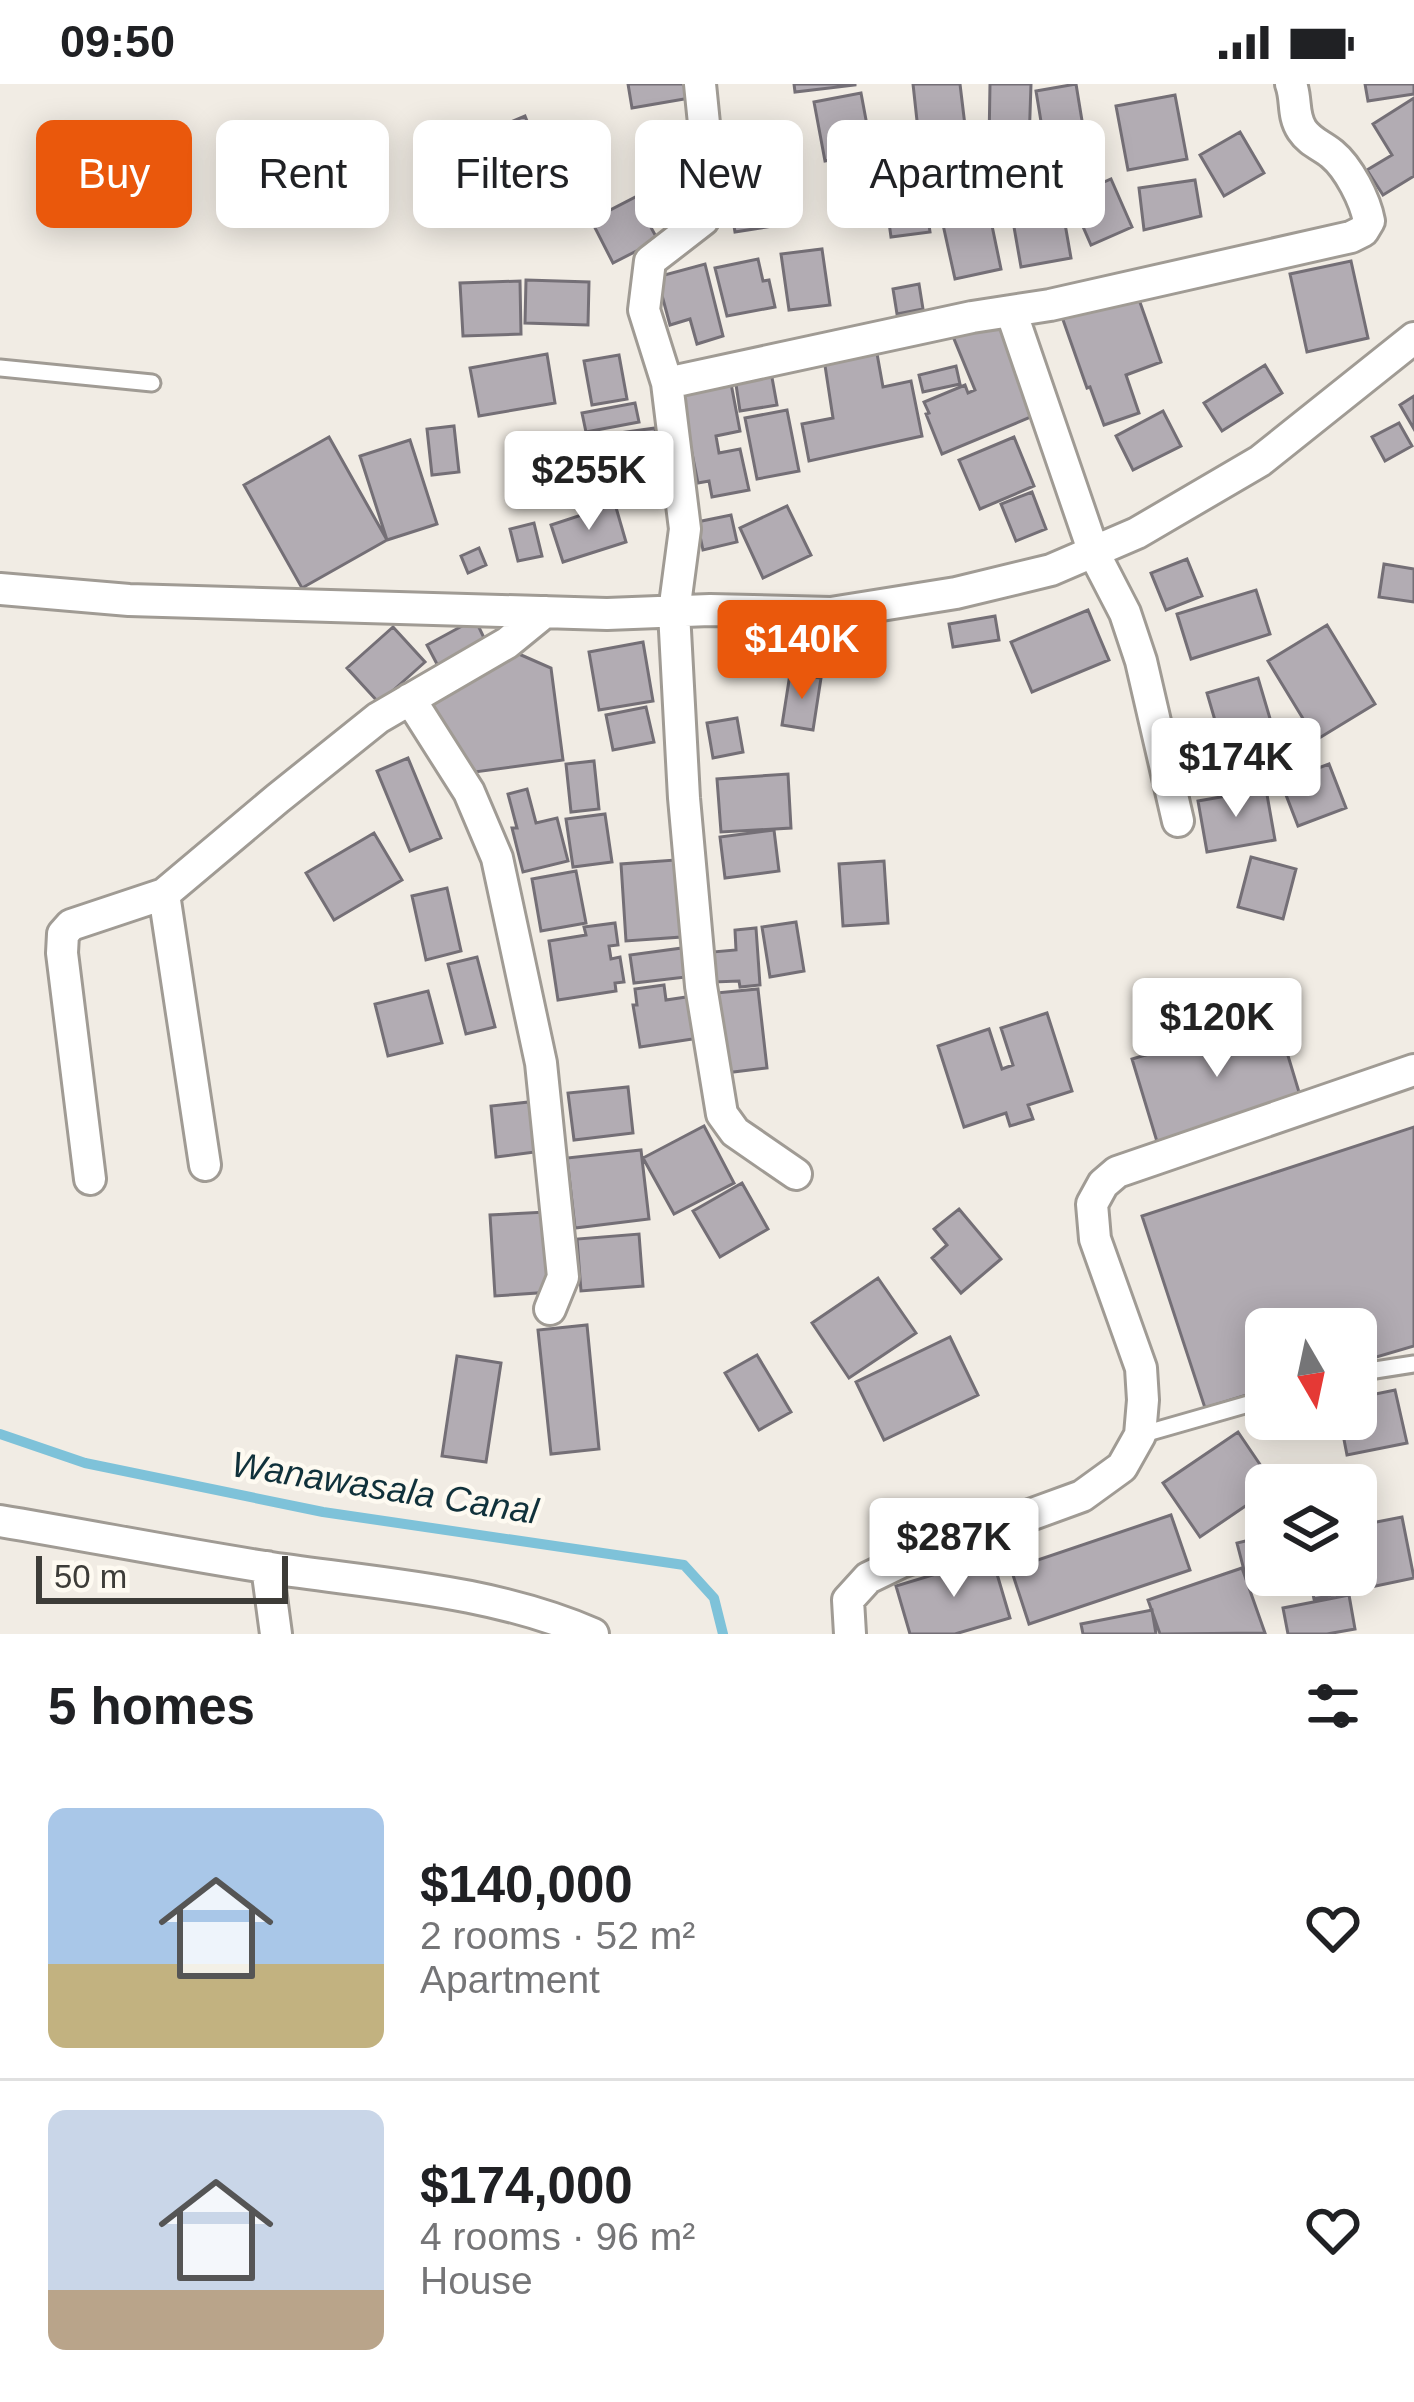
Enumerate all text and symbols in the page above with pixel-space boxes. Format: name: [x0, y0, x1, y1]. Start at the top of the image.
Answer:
text: 09:50: [60, 16, 175, 67]
chip: Buy: [36, 120, 192, 228]
chip: Rent: [216, 120, 389, 228]
chip: Filters: [413, 120, 611, 228]
chip: New: [635, 120, 803, 228]
chip: Apartment: [827, 120, 1105, 228]
pin: $255K: [505, 431, 673, 533]
text: $255K: [532, 448, 646, 491]
pin: $140K: [718, 600, 886, 702]
text: $140K: [745, 617, 859, 660]
pin: $174K: [1152, 718, 1320, 820]
text: $174K: [1179, 735, 1293, 778]
pin: $120K: [1133, 978, 1301, 1080]
text: $120K: [1160, 995, 1274, 1038]
north arrow: [1245, 1308, 1377, 1440]
map controls: [1245, 1308, 1377, 1596]
water label: Wanawasala Canal: [229, 1443, 542, 1532]
button: layers: [1245, 1464, 1377, 1596]
pin: $287K: [870, 1498, 1038, 1600]
text: $287K: [897, 1515, 1011, 1558]
scale bar: [36, 1550, 288, 1603]
text: 50 m: [54, 1558, 127, 1595]
icon: filters: [1300, 1673, 1366, 1739]
text: 5 homes: [48, 1678, 255, 1735]
icon: home: [144, 1856, 288, 2000]
text: $140,000: [420, 1856, 633, 1913]
icon: heart: [1300, 1895, 1366, 1961]
text: 2 rooms · 52 m²: [420, 1914, 695, 1957]
text: Apartment: [420, 1958, 600, 2001]
text: $174,000: [420, 2157, 633, 2214]
icon: home: [144, 2158, 288, 2302]
icon: heart: [1300, 2197, 1366, 2263]
text: 4 rooms · 96 m²: [420, 2215, 695, 2258]
text: House: [420, 2259, 533, 2302]

